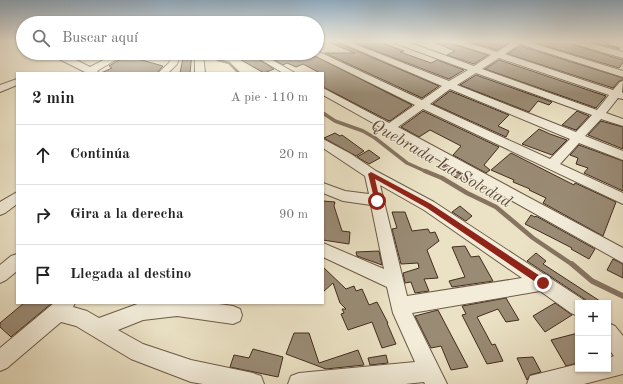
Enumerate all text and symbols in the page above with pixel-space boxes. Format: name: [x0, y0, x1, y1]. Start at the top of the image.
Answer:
search box: [16, 16, 324, 60]
icon: search: [30, 27, 52, 49]
text: Buscar aquí: [62, 31, 138, 46]
text: 2 min: [32, 90, 75, 107]
text: A pie · 110 m: [231, 91, 308, 104]
water label: Quebrada La Soledad: [368, 117, 515, 212]
icon: ahead: [32, 144, 54, 166]
text: Continúa: [70, 147, 130, 162]
text: 20 m: [279, 148, 308, 161]
route start: [368, 192, 386, 210]
icon: right: [32, 204, 54, 226]
text: Gira a la derecha: [70, 207, 184, 222]
text: 90 m: [279, 208, 308, 221]
icon: arrive: [32, 264, 54, 286]
text: Llegada al destino: [70, 267, 191, 282]
route end: [534, 274, 552, 292]
map controls: [575, 300, 611, 372]
button: +: [575, 300, 611, 336]
button: −: [575, 336, 611, 372]

